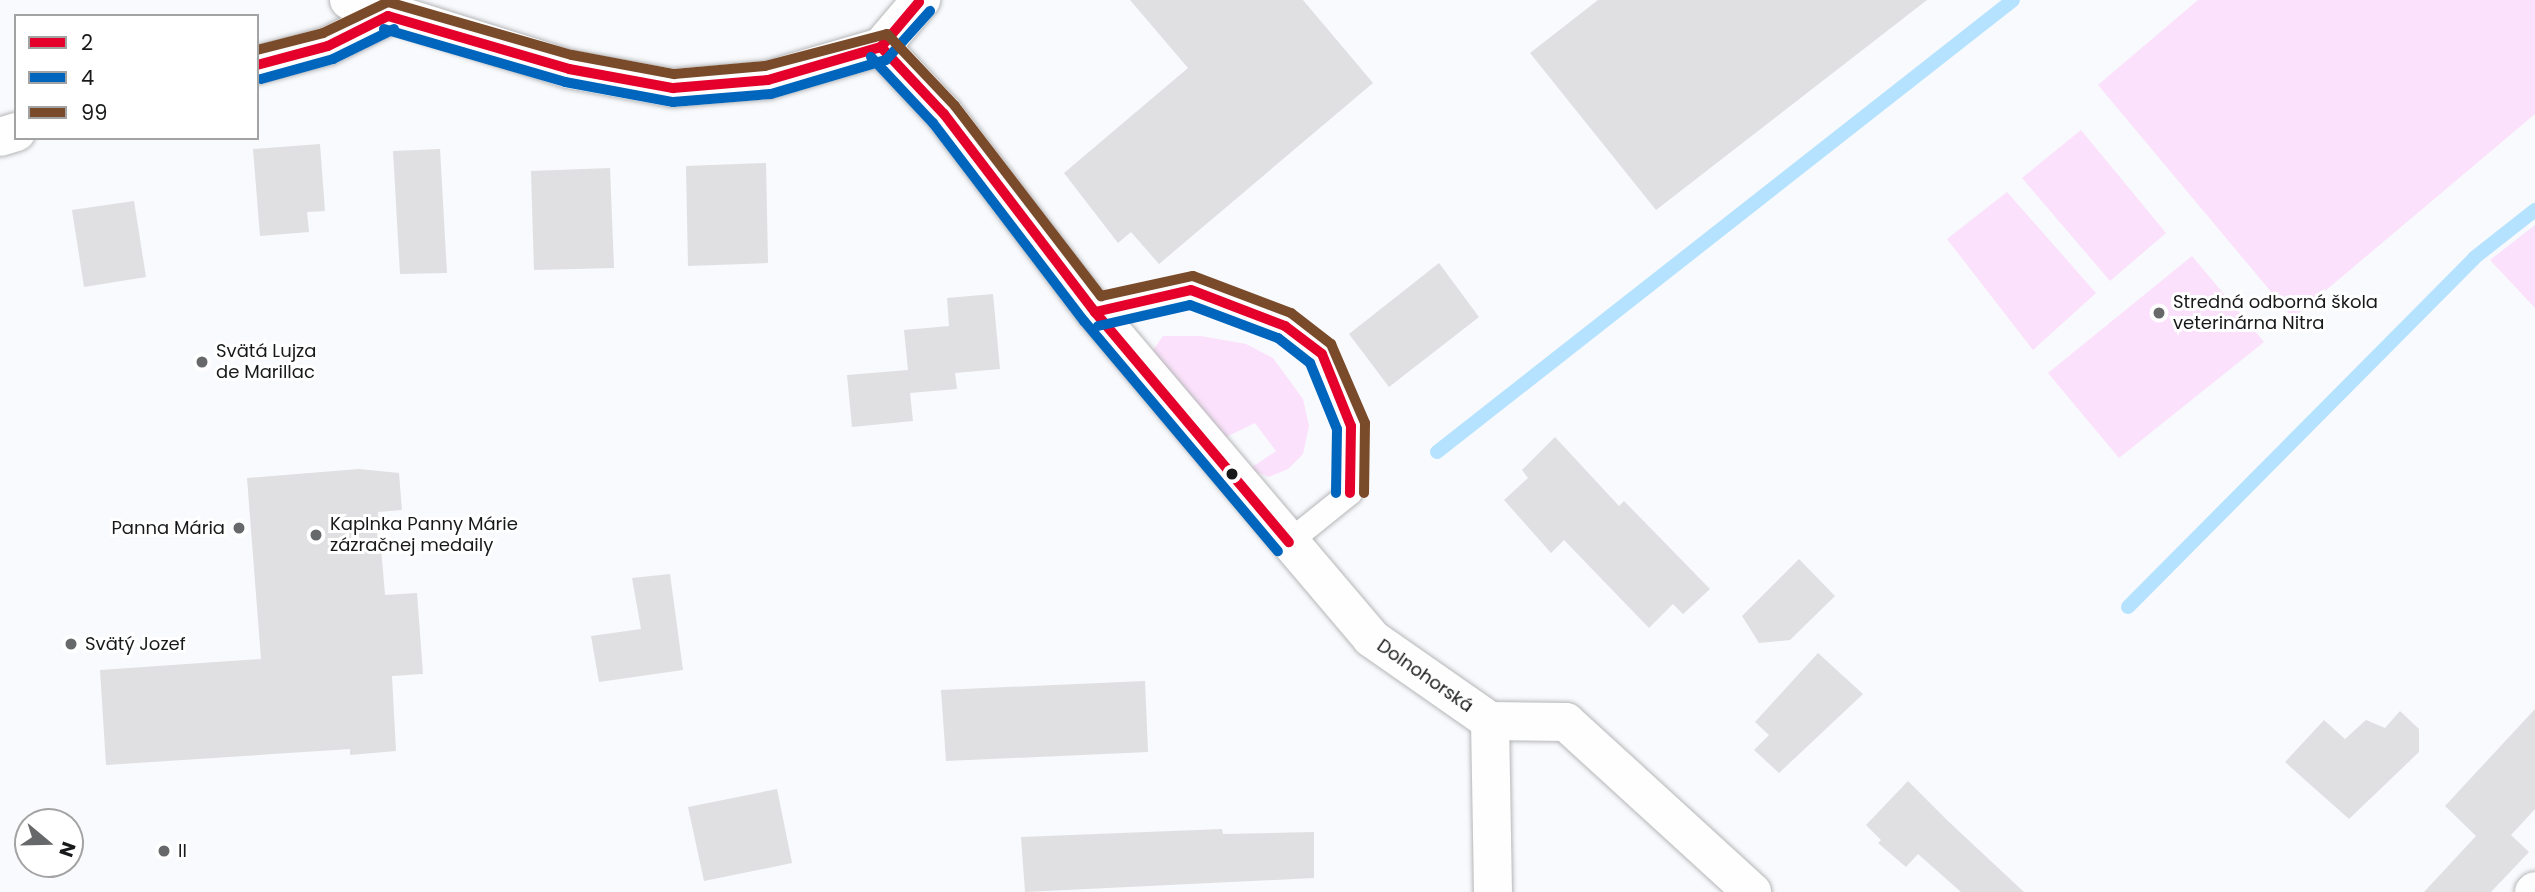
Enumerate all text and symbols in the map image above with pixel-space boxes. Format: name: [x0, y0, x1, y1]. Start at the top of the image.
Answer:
legend: [14, 14, 259, 140]
text: 2: [81, 28, 93, 57]
text: 4: [81, 63, 94, 92]
text: 99: [81, 98, 107, 127]
place label: Stredná odborná škola veterinárna Nitra: [2173, 292, 2378, 334]
marker: Stredná odborná škola veterinárna Nitra: [2151, 305, 2167, 321]
place label: Svätá Lujza de Marillac: [216, 341, 316, 384]
marker: Svätá Lujza de Marillac: [194, 354, 210, 370]
unlabelled marker: [1225, 467, 1239, 481]
place label: Kaplnka Panny Márie zázračnej medaily: [330, 514, 518, 556]
place label: Panna Mária: [111, 517, 225, 539]
marker: Panna Mária: [231, 520, 247, 536]
marker: Kaplnka Panny Márie zázračnej medaily: [308, 527, 324, 543]
place label: Svätý Jozef: [85, 633, 186, 655]
street label: Dolnohorská: [1373, 635, 1477, 717]
marker: Svätý Jozef: [63, 636, 79, 652]
north arrow: [14, 808, 84, 878]
text: N: [52, 838, 83, 860]
place label: II: [178, 840, 187, 862]
marker: II: [156, 843, 172, 859]

